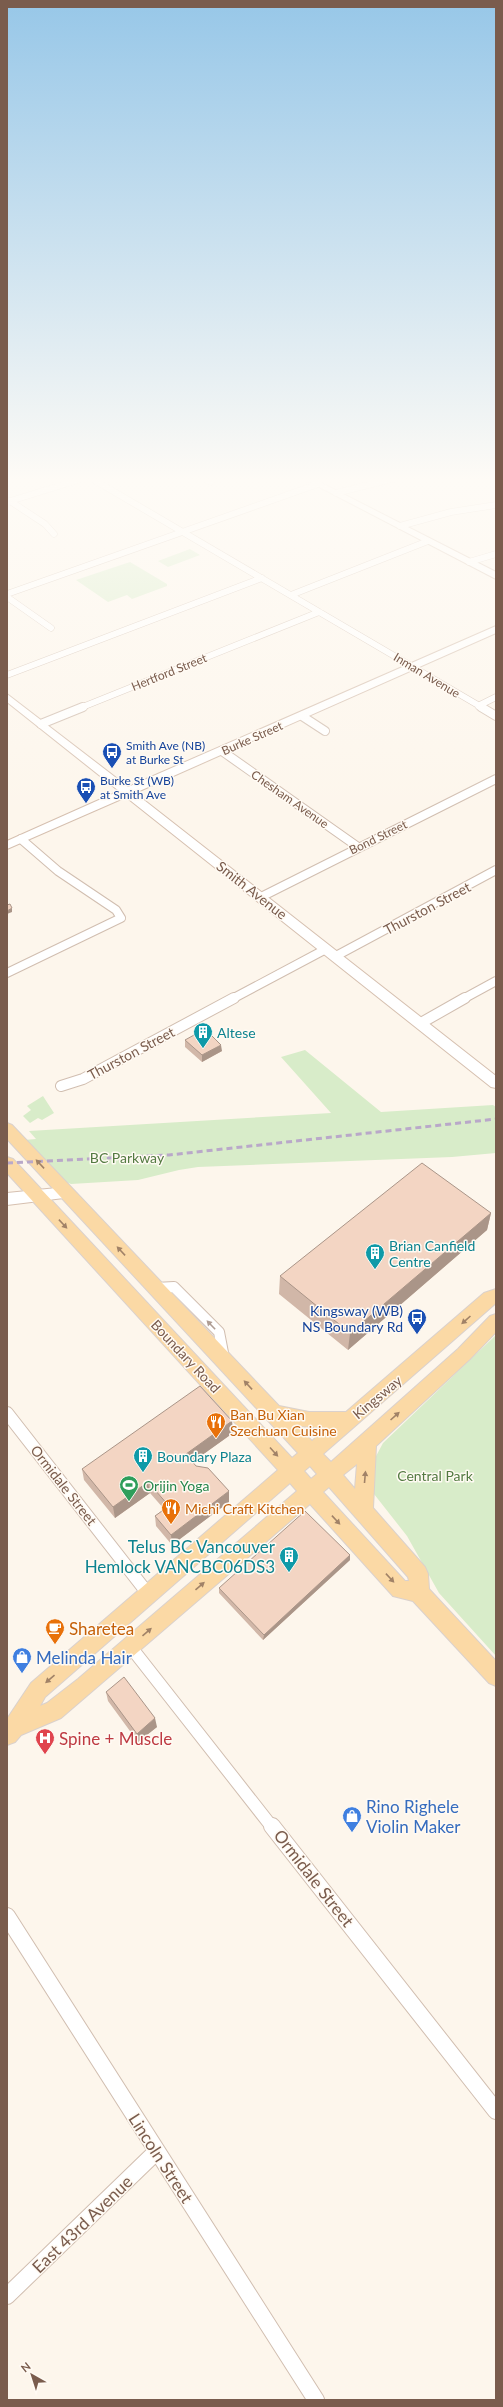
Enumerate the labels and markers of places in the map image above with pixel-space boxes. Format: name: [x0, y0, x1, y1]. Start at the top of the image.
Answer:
place label: Smith Ave (NB) at Burke St: [126, 738, 205, 767]
bus stop icon: Smith Ave (NB) at Burke St: [101, 741, 123, 769]
place label: Burke St (WB) at Smith Ave: [100, 773, 174, 802]
bus stop icon: Burke St (WB) at Smith Ave: [75, 776, 97, 804]
building icon: Altese: [192, 1021, 214, 1049]
place label: Altese: [217, 1024, 256, 1041]
place label: Brian Canfield Centre: [389, 1237, 475, 1270]
building icon: Brian Canfield Centre: [364, 1242, 386, 1270]
place label: Kingsway (WB) NS Boundary Rd: [302, 1302, 403, 1335]
bus stop icon: Kingsway (WB) NS Boundary Rd: [406, 1307, 428, 1335]
place label: Ban Bu Xian Szechuan Cuisine: [230, 1406, 337, 1439]
restaurant icon: Ban Bu Xian Szechuan Cuisine: [205, 1411, 227, 1439]
building icon: Boundary Plaza: [132, 1445, 154, 1473]
place label: Boundary Plaza: [157, 1448, 252, 1465]
sports icon: Orijin Yoga: [118, 1474, 140, 1502]
place label: Orijin Yoga: [143, 1477, 209, 1494]
restaurant icon: Michi Craft Kitchen: [160, 1497, 182, 1525]
place label: Michi Craft Kitchen: [185, 1500, 304, 1517]
place label: Telus BC Vancouver Hemlock VANCBC06DS3: [85, 1536, 276, 1577]
building icon: Telus BC Vancouver Hemlock VANCBC06DS3: [278, 1545, 300, 1573]
cafe icon: Sharetea: [44, 1617, 66, 1645]
place label: Sharetea: [69, 1618, 134, 1639]
shop icon: Melinda Hair: [11, 1646, 33, 1674]
place label: Melinda Hair: [36, 1647, 133, 1668]
hospital icon: Spine + Muscle: [34, 1727, 56, 1755]
place label: Spine + Muscle: [59, 1728, 172, 1749]
place label: Rino Righele Violin Maker: [366, 1796, 461, 1837]
shop icon: Rino Righele Violin Maker: [341, 1805, 363, 1833]

